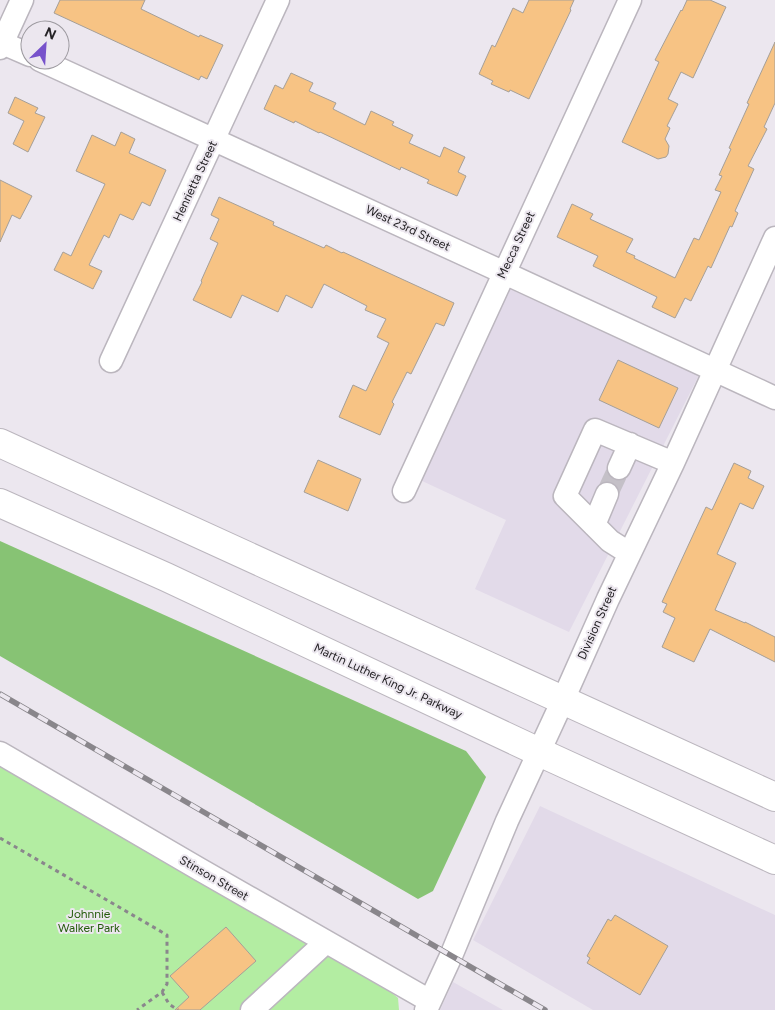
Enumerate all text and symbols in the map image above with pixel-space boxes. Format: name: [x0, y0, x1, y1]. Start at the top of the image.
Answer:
north arrow: [20, 20, 70, 70]
text: N: [42, 24, 59, 44]
street label: Henrietta Street: [170, 138, 220, 224]
street label: West 23rd Street: [364, 202, 453, 254]
street label: Mecca Street: [494, 209, 538, 281]
street label: Division Street: [575, 584, 620, 662]
street label: Martin Luther King Jr. Parkway: [312, 640, 465, 722]
street label: Stinson Street: [177, 853, 251, 904]
park label: Johnnie Walker Park: [58, 907, 120, 935]

